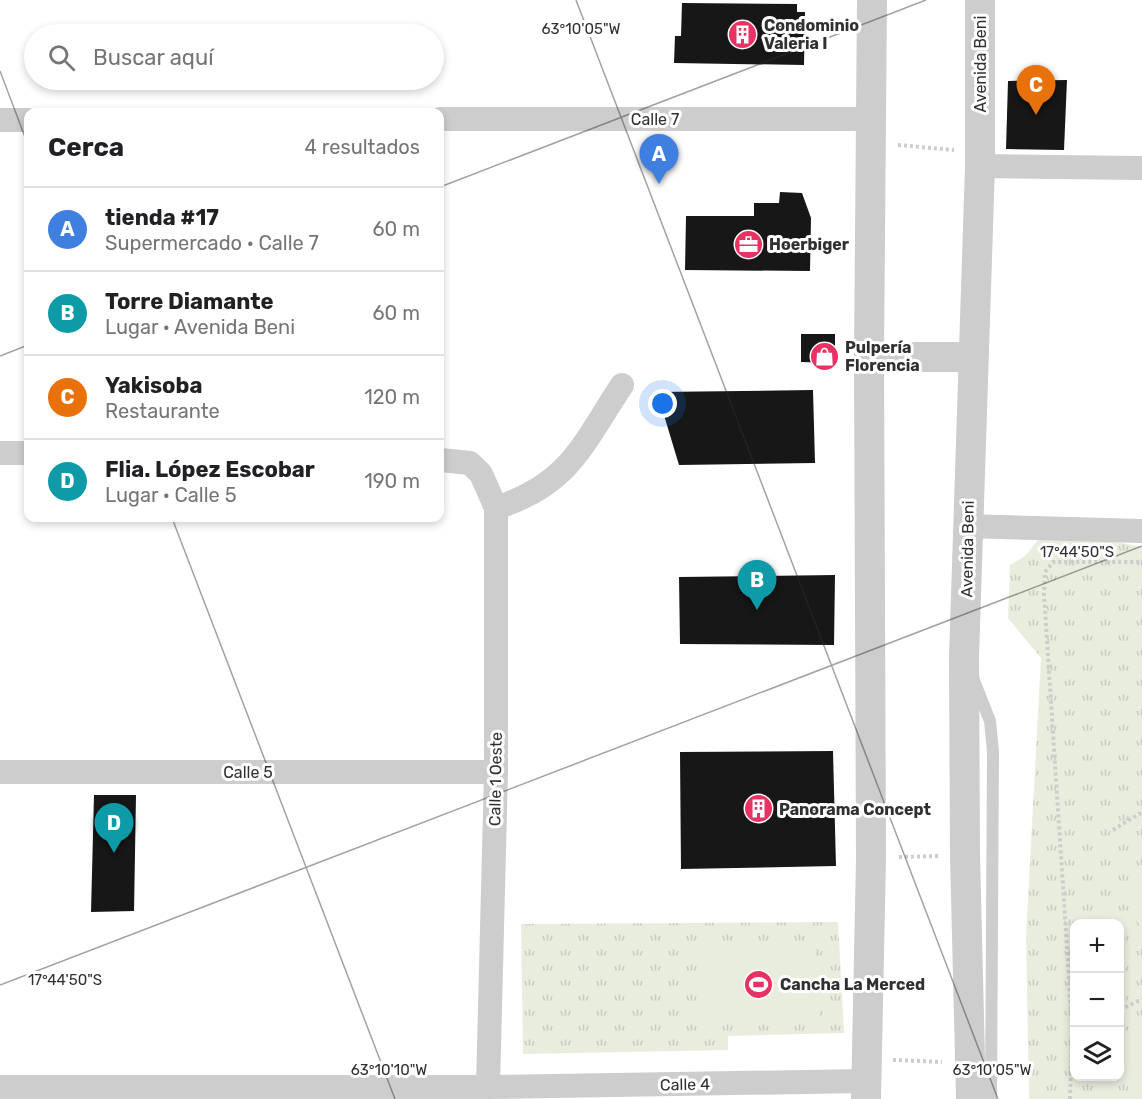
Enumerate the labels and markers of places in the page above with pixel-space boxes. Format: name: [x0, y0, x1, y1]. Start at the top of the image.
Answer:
place label: Condominio Valeria I: [764, 16, 859, 53]
building icon: Condominio Valeria I: [727, 18, 759, 50]
pin: C: [1016, 66, 1056, 115]
pin: A: [640, 134, 678, 184]
office icon: Hoerbiger: [732, 228, 764, 260]
place label: Hoerbiger: [769, 235, 850, 254]
place label: Pulpería Florencia: [845, 338, 920, 375]
shop icon: Pulpería Florencia: [808, 340, 840, 372]
pin: B: [738, 560, 777, 610]
building icon: Panorama Concept: [742, 793, 774, 825]
place label: Panorama Concept: [779, 800, 932, 819]
pin: D: [94, 804, 134, 853]
sports icon: Cancha La Merced: [743, 968, 775, 1000]
place label: Cancha La Merced: [780, 975, 925, 994]

